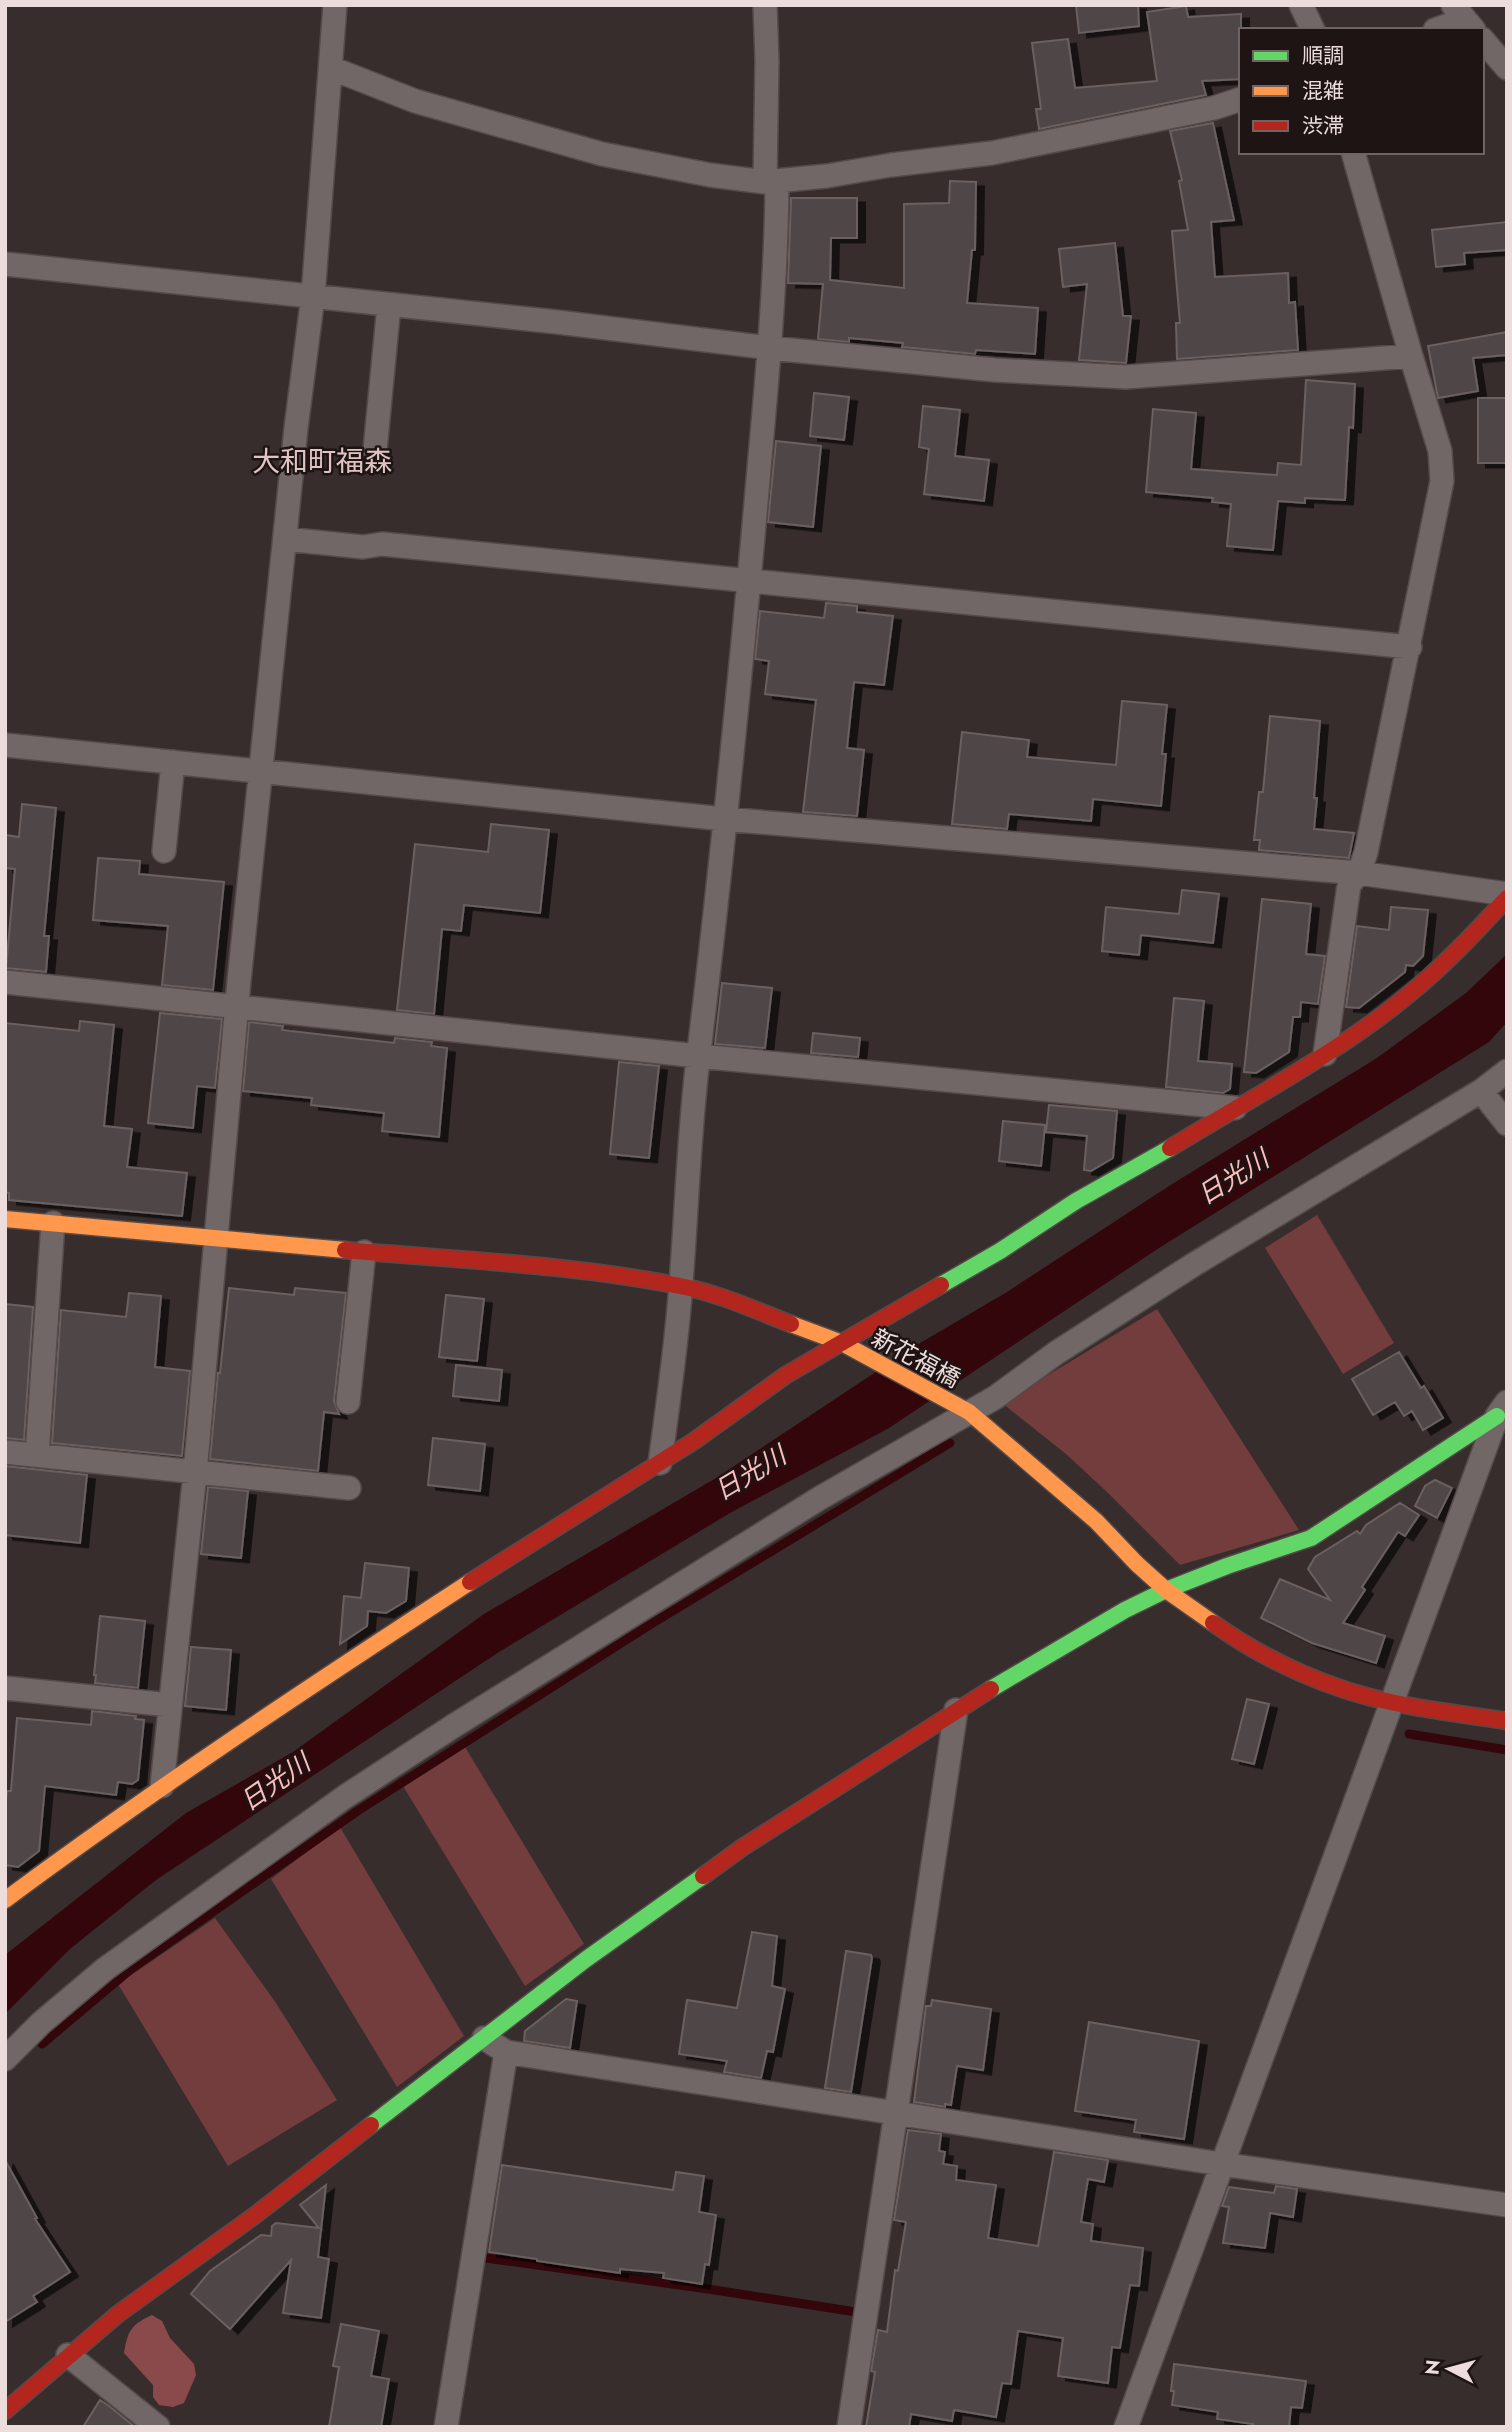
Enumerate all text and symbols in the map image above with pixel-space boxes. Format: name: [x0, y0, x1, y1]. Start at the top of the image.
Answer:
legend: [1239, 28, 1484, 154]
text: 順調: [1302, 41, 1344, 71]
text: 混雑: [1302, 76, 1344, 106]
text: 渋滞: [1302, 111, 1344, 141]
district label: 大和町福森: [252, 441, 392, 482]
water label: 日光川: [1190, 1139, 1279, 1214]
street label: 新花福橋: [865, 1320, 967, 1396]
water label: 日光川: [707, 1435, 796, 1509]
water label: 日光川: [232, 1742, 320, 1820]
north arrow: [1414, 2334, 1484, 2404]
text: N: [1418, 2358, 1447, 2376]

